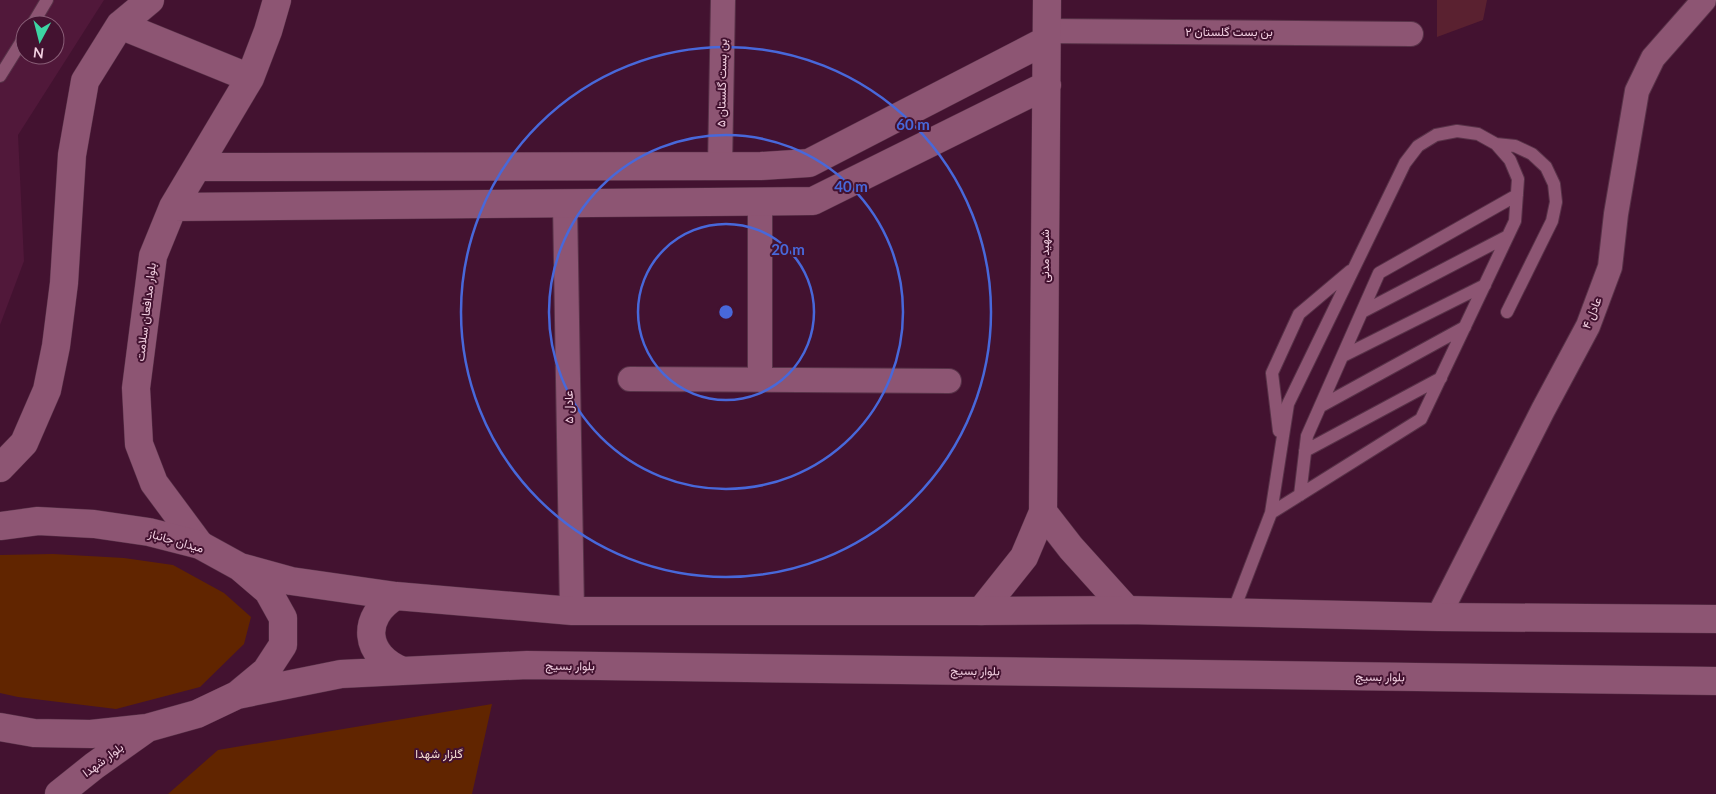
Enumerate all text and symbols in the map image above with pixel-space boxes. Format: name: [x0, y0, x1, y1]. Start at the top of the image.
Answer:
north arrow: [15, 15, 65, 65]
street label: بن بست گلستان ۲: [1185, 24, 1273, 40]
street label: بن بست گلستان ۵: [713, 39, 731, 127]
text: N: [32, 44, 45, 62]
text: 60 m: [896, 115, 930, 133]
text: 40 m: [834, 177, 868, 195]
street label: شهید مدنی: [1037, 229, 1053, 283]
text: 20 m: [771, 240, 805, 258]
street label: بلوار مدافعان سلامت: [132, 262, 160, 362]
street label: عادل ۴: [1578, 295, 1606, 331]
centre of rings: [717, 303, 735, 321]
street label: عادل ۵: [561, 390, 577, 424]
street label: میدان جانباز: [145, 525, 206, 557]
street label: بلوار بسیج: [545, 658, 595, 675]
street label: بلوار بسیج: [950, 663, 1000, 680]
street label: بلوار بسیج: [1355, 669, 1405, 686]
street label: بلوار شهدا: [79, 739, 127, 781]
park label: گلزار شهدا: [415, 746, 463, 762]

